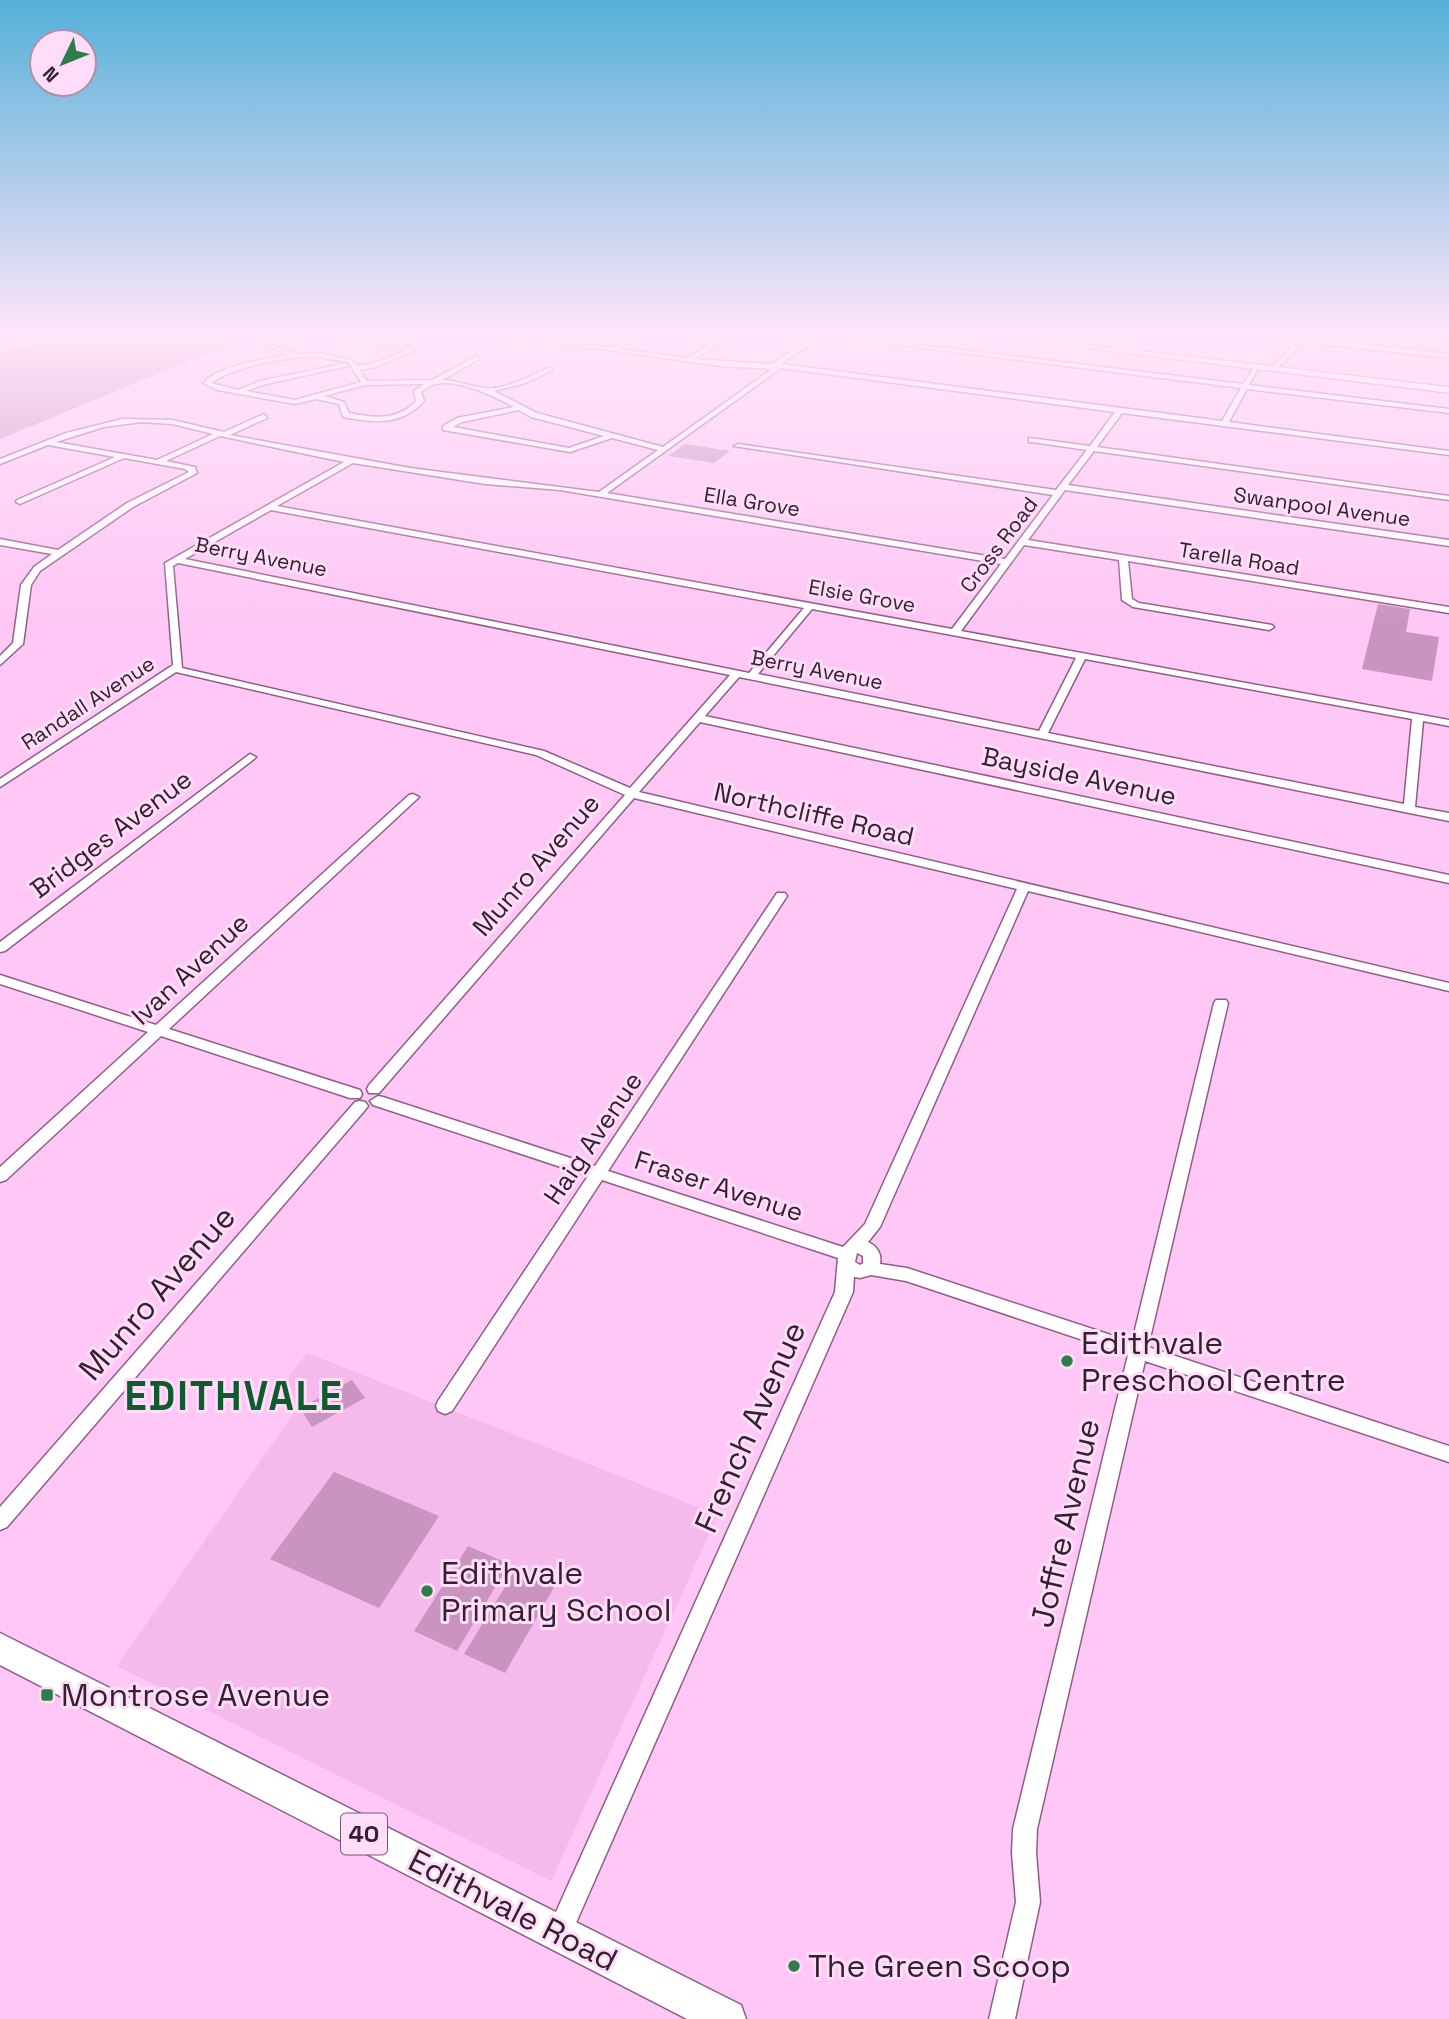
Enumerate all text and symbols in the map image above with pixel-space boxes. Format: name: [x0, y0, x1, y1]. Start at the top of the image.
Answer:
north arrow: [28, 28, 98, 98]
text: N: [37, 61, 64, 87]
street label: Ella Grove: [702, 481, 802, 522]
street label: Swanpool Avenue: [1232, 481, 1412, 532]
street label: Cross Road: [954, 491, 1043, 598]
street label: Berry Avenue: [193, 530, 330, 583]
street label: Tarella Road: [1177, 536, 1301, 581]
street label: Elsie Grove: [806, 573, 918, 618]
street label: Berry Avenue: [749, 643, 886, 696]
street label: Randall Avenue: [16, 649, 159, 756]
street label: Bayside Avenue: [979, 739, 1179, 813]
street label: Bridges Avenue: [23, 762, 199, 906]
street label: Northcliffe Road: [711, 774, 917, 854]
street label: Munro Avenue: [465, 787, 607, 943]
street label: Ivan Avenue: [124, 906, 256, 1032]
street label: Haig Avenue: [536, 1065, 650, 1211]
street label: Fraser Avenue: [630, 1143, 808, 1229]
street label: Munro Avenue: [70, 1197, 244, 1389]
street label: French Avenue: [686, 1315, 814, 1539]
place label: Edithvale Preschool Centre: [1081, 1323, 1346, 1400]
marker: Edithvale Preschool Centre: [1059, 1353, 1075, 1369]
district label: EDITHVALE: [124, 1371, 344, 1422]
street label: Joffre Avenue: [1022, 1415, 1108, 1631]
place label: Edithvale Primary School: [441, 1553, 672, 1630]
marker: Edithvale Primary School: [419, 1583, 435, 1599]
place label: Montrose Avenue: [61, 1675, 330, 1715]
marker: Montrose Avenue: [39, 1687, 55, 1703]
road number: 40: [341, 1814, 387, 1854]
street label: Edithvale Road: [402, 1840, 624, 1980]
place label: The Green Scoop: [808, 1946, 1071, 1986]
marker: The Green Scoop: [786, 1958, 802, 1974]

